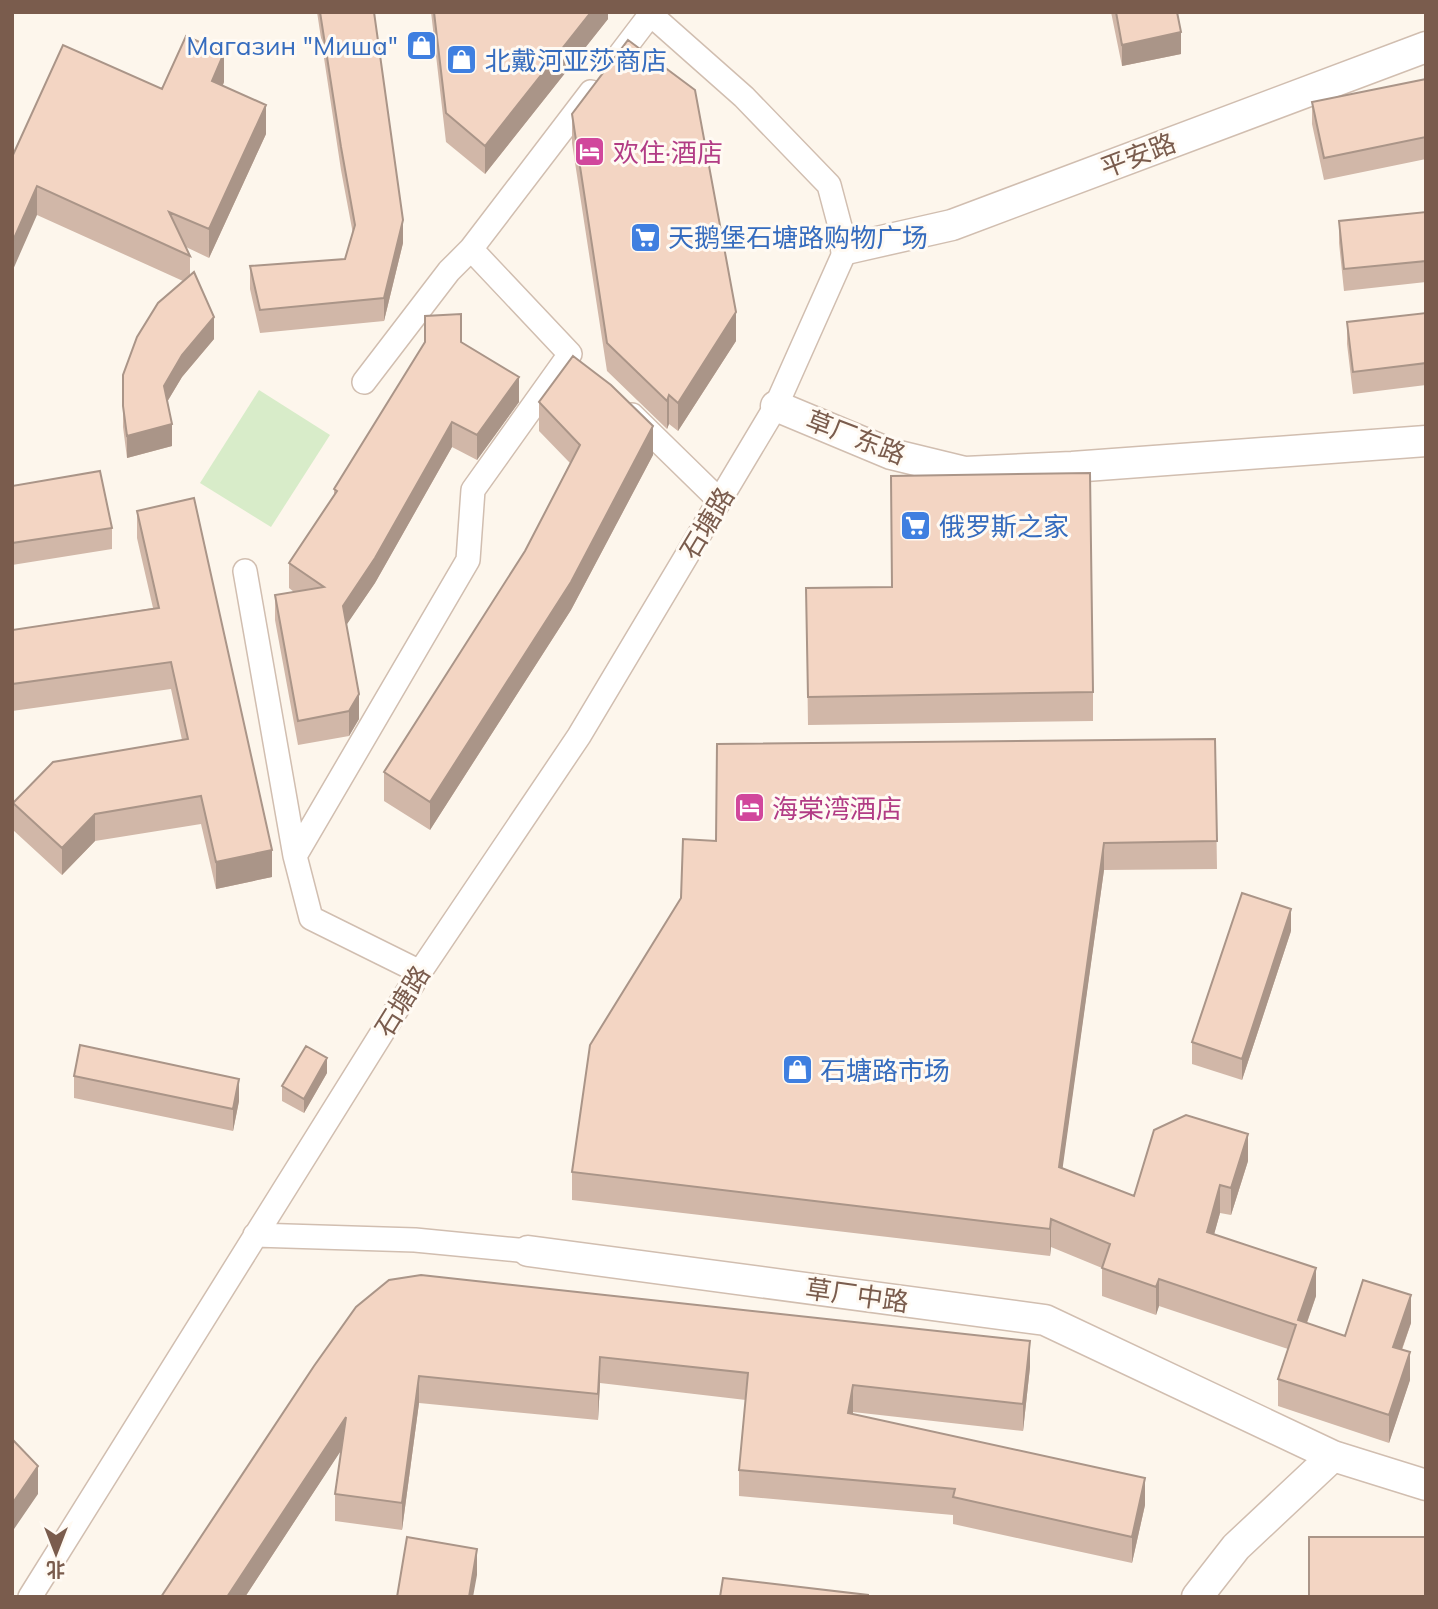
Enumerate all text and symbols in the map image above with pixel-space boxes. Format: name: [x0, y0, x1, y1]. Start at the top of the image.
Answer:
shop icon: Магазин "Миша": [404, 28, 438, 62]
place label: Магазин "Миша": [186, 29, 398, 62]
shop icon: 北戴河亚莎商店: [445, 43, 479, 77]
place label: 北戴河亚莎商店: [485, 44, 667, 77]
street label: 平安路: [1096, 126, 1180, 184]
hotel icon: 欢住·酒店: [573, 135, 607, 169]
place label: 欢住·酒店: [613, 136, 723, 169]
supermarket icon: 天鹅堡石塘路购物广场: [628, 220, 662, 254]
place label: 天鹅堡石塘路购物广场: [668, 221, 928, 254]
street label: 草厂东路: [802, 403, 910, 471]
street label: 石塘路: [673, 481, 741, 565]
supermarket icon: 俄罗斯之家: [899, 509, 933, 543]
place label: 俄罗斯之家: [939, 510, 1069, 543]
hotel icon: 海棠湾酒店: [732, 791, 766, 825]
place label: 海棠湾酒店: [772, 792, 902, 825]
street label: 石塘路: [367, 959, 437, 1043]
shop icon: 石塘路市场: [780, 1053, 814, 1087]
place label: 石塘路市场: [820, 1054, 950, 1087]
street label: 草厂中路: [803, 1271, 911, 1319]
north arrow: [21, 1518, 91, 1588]
text: 北: [46, 1558, 66, 1582]

